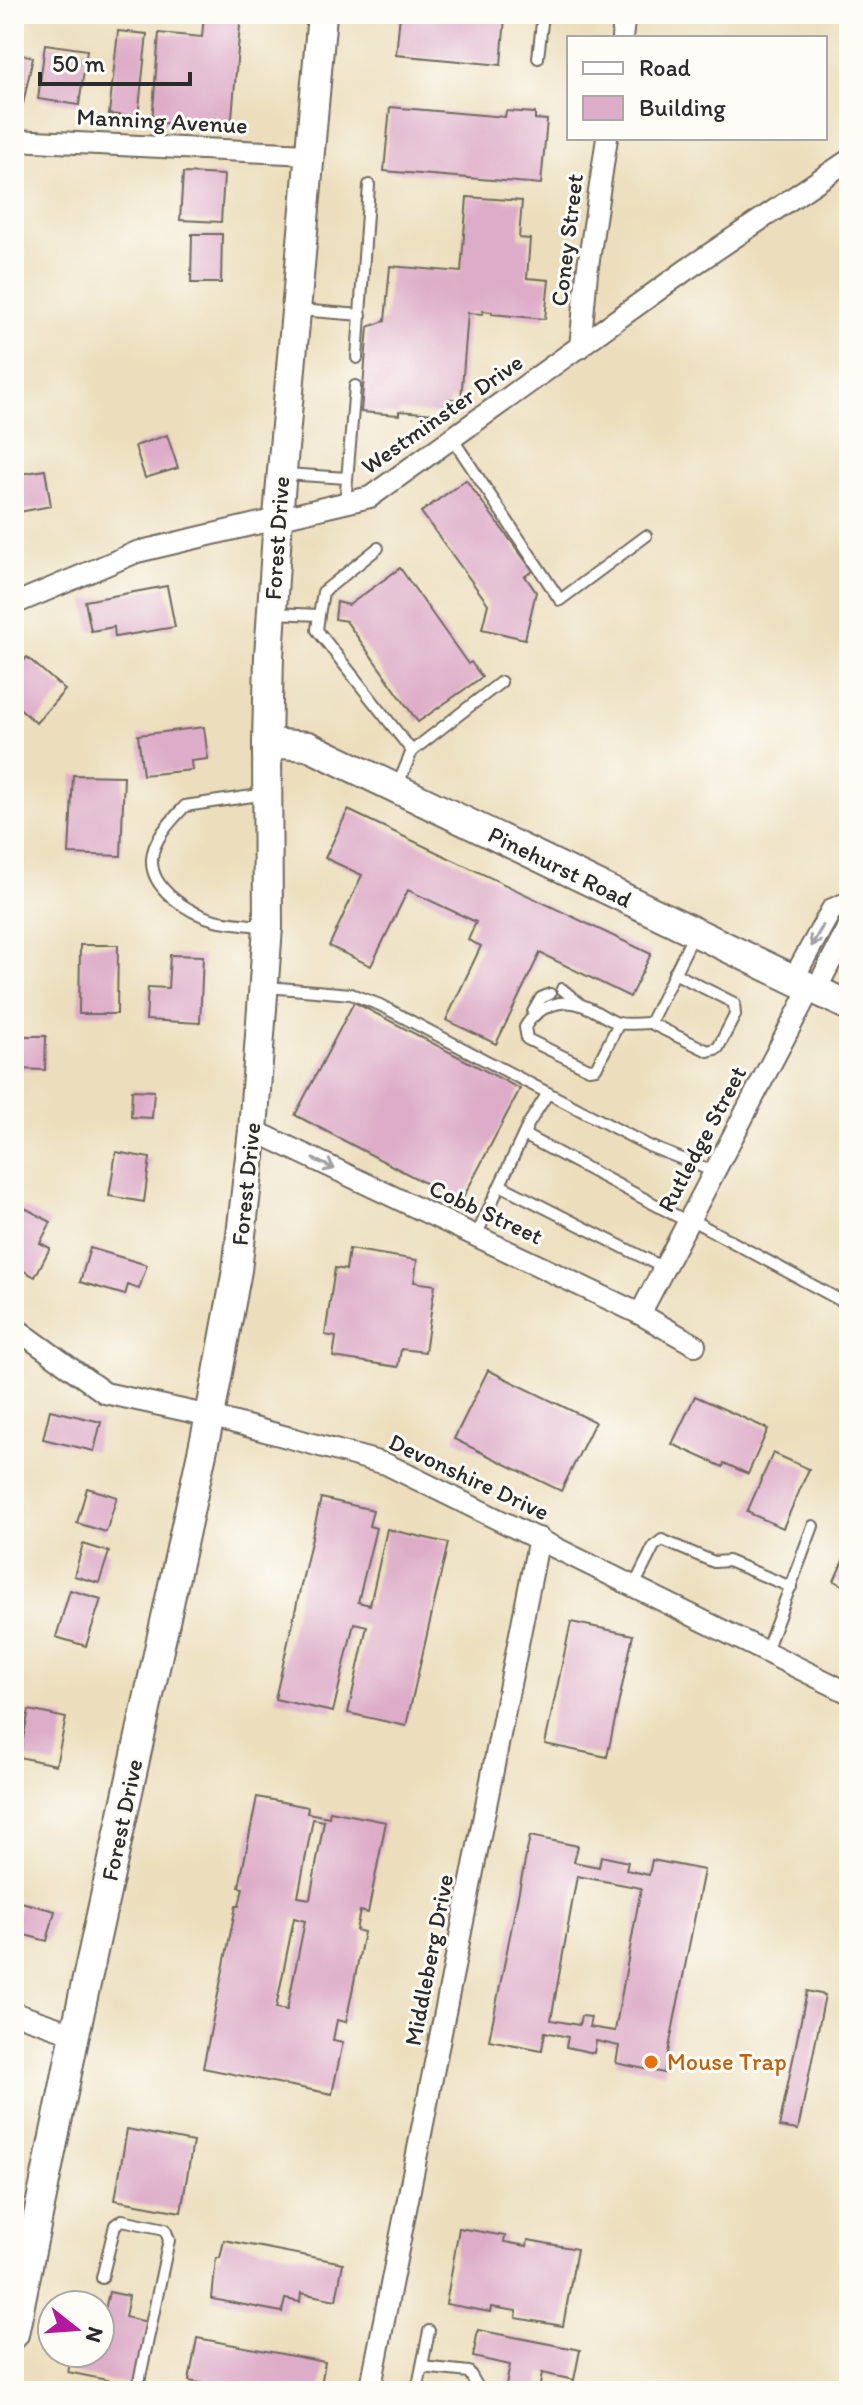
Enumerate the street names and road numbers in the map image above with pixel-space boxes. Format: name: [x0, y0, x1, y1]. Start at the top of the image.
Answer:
street label: Manning Avenue: [76, 102, 248, 139]
street label: Coney Street: [544, 172, 589, 308]
street label: Westminster Drive: [355, 347, 528, 480]
street label: Forest Drive: [258, 475, 295, 601]
street label: Pinehurst Road: [484, 819, 637, 914]
street label: Rutledge Street: [651, 1061, 752, 1217]
street label: Forest Drive: [225, 1121, 266, 1247]
street label: Cobb Street: [425, 1173, 548, 1250]
street label: Devonshire Drive: [385, 1427, 554, 1526]
street label: Forest Drive: [94, 1756, 149, 1884]
street label: Middleberg Drive: [398, 1872, 459, 2048]

